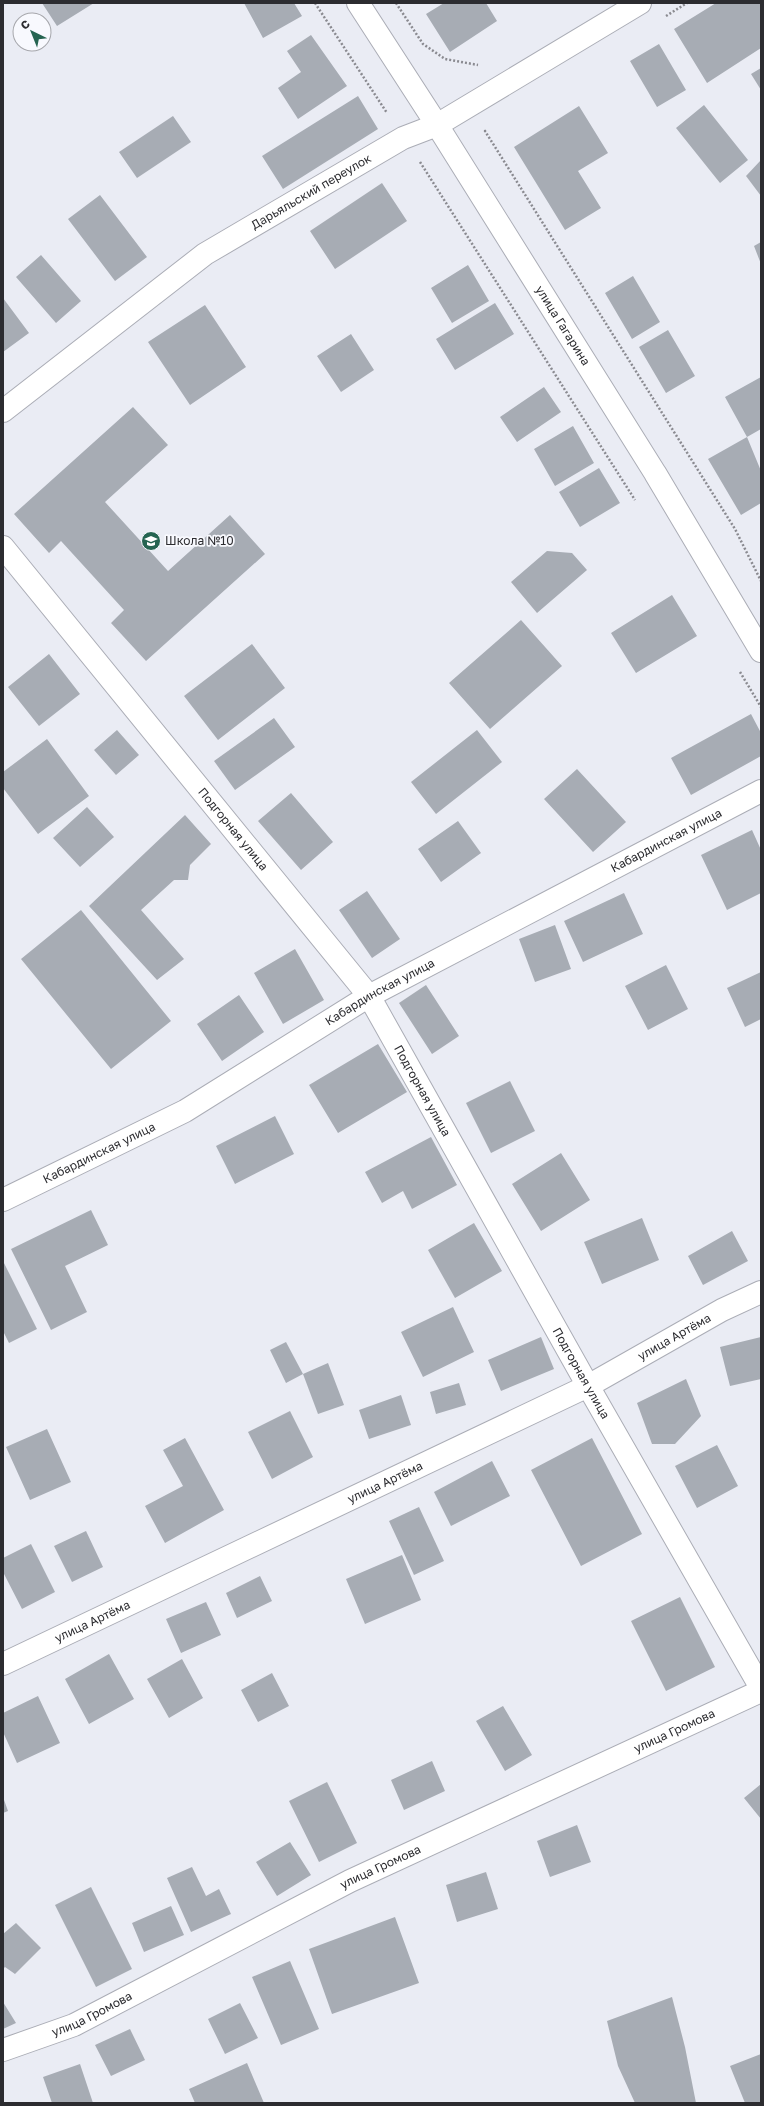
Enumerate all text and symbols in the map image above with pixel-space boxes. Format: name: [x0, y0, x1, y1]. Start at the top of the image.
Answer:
north arrow: [12, 12, 52, 52]
text: С: [18, 17, 32, 32]
street label: Дарьяльский переулок: [248, 150, 374, 232]
street label: улица Гагарина: [532, 283, 594, 368]
school or university icon: Школа №10: [140, 530, 162, 552]
place label: Школа №10: [165, 533, 234, 548]
street label: Подгорная улица: [195, 784, 272, 873]
street label: Кабардинская улица: [608, 805, 724, 875]
street label: Кабардинская улица: [322, 955, 437, 1029]
street label: Подгорная улица: [391, 1042, 454, 1139]
street label: Кабардинская улица: [40, 1119, 158, 1186]
street label: улица Артёма: [635, 1310, 713, 1363]
street label: Подгорная улица: [550, 1325, 613, 1421]
street label: улица Артёма: [345, 1458, 425, 1506]
street label: улица Артёма: [52, 1597, 132, 1645]
street label: улица Громова: [631, 1705, 717, 1756]
street label: улица Громова: [337, 1841, 423, 1892]
street label: улица Громова: [50, 1988, 134, 2039]

